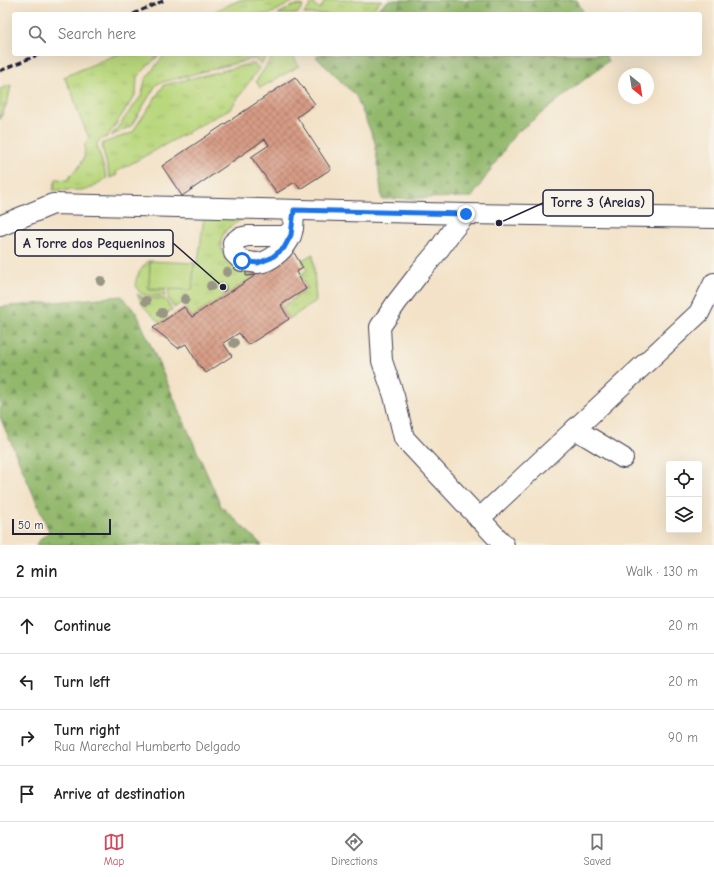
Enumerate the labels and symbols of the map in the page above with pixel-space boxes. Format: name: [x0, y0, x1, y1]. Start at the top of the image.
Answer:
north arrow: [618, 68, 654, 104]
callout: Torre 3 (Areias): [543, 190, 653, 216]
text: Torre 3 (Areias): [551, 194, 645, 211]
route end: [457, 205, 475, 223]
callout: A Torre dos Pequeninos: [15, 230, 173, 256]
text: A Torre dos Pequeninos: [23, 235, 165, 252]
route start: [233, 252, 251, 270]
scale bar: [12, 517, 111, 536]

